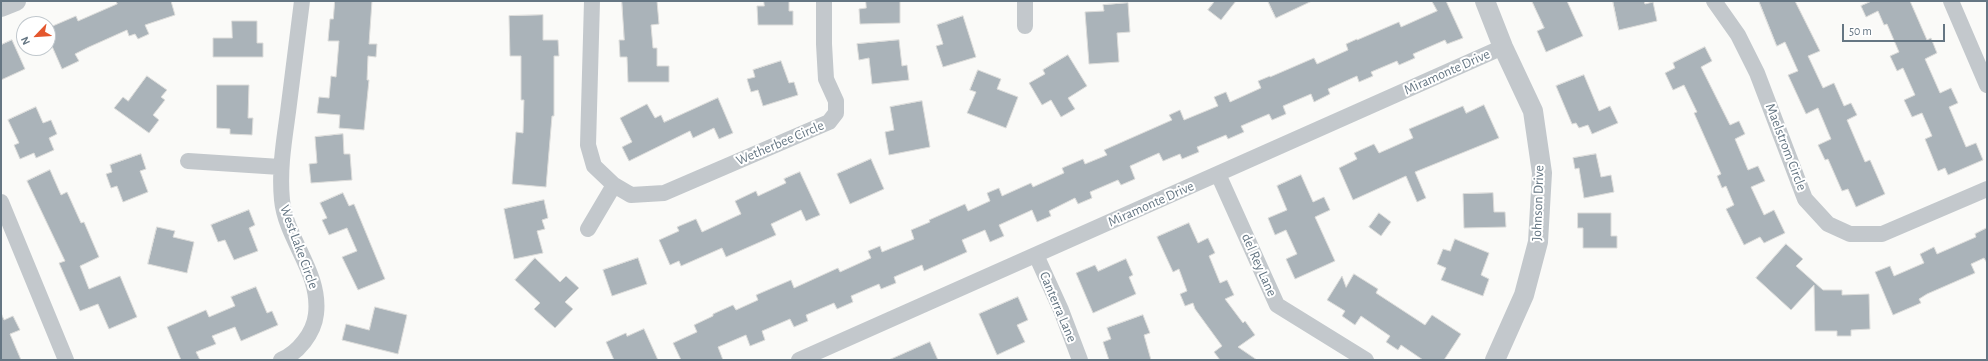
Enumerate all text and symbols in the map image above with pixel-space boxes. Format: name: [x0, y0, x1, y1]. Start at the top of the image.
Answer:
north arrow: [16, 16, 56, 56]
scale bar: [1844, 16, 1947, 42]
text: 50 m: [1849, 25, 1872, 37]
text: N: [19, 35, 32, 47]
street label: Miramonte Drive: [1401, 46, 1493, 98]
street label: Maelstrom Circle: [1762, 101, 1810, 193]
street label: Wetherbee Circle: [733, 117, 827, 169]
street label: Johnson Drive: [1528, 165, 1548, 241]
street label: Miramonte Drive: [1105, 178, 1197, 230]
street label: West Lake Circle: [276, 203, 322, 291]
street label: del Rey Lane: [1238, 231, 1280, 299]
street label: Canterra Lane: [1036, 269, 1080, 345]

